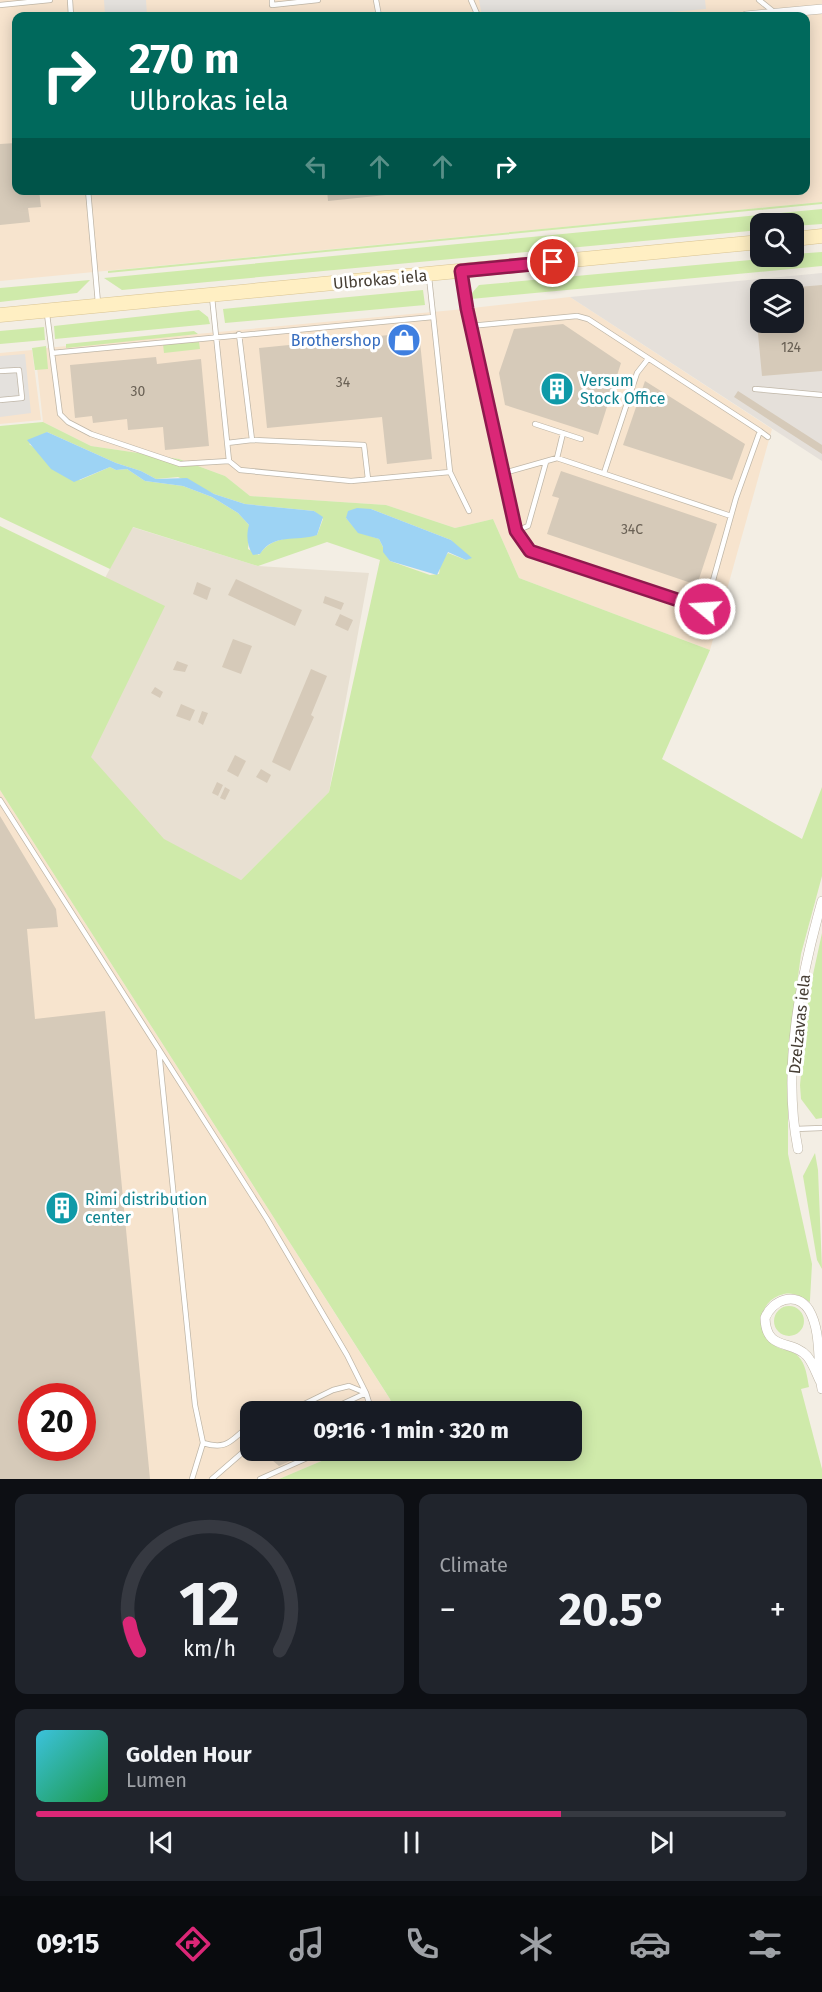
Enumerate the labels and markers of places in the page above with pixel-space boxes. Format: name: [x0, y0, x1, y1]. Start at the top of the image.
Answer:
pin: [527, 236, 578, 287]
shop icon: Brothershop: [386, 322, 422, 358]
place label: Brothershop: [291, 331, 381, 350]
building icon: Versum Stock Office: [539, 371, 575, 407]
place label: Versum Stock Office: [580, 371, 665, 408]
building icon: Rimi distribution center: [44, 1190, 80, 1226]
place label: Rimi distribution center: [85, 1190, 208, 1227]

